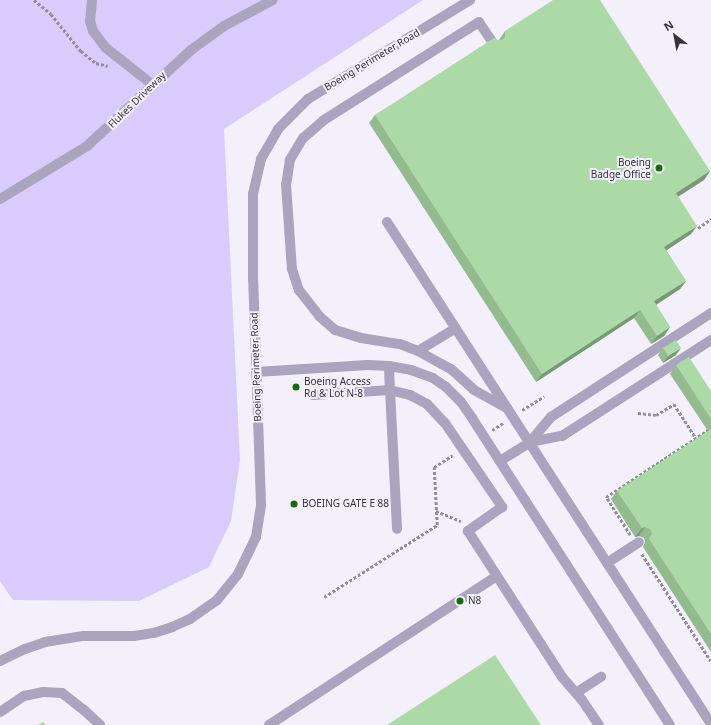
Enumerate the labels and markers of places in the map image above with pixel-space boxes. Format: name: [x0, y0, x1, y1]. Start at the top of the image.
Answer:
place label: Boeing Badge Office: [591, 156, 651, 180]
marker: Boeing Badge Office: [654, 163, 664, 173]
place label: Boeing Access Rd & Lot N-8: [304, 375, 371, 398]
marker: Boeing Access Rd & Lot N-8: [291, 382, 301, 392]
place label: BOEING GATE E 88: [302, 498, 389, 510]
marker: BOEING GATE E 88: [289, 499, 299, 509]
place label: N8: [468, 595, 481, 607]
marker: N8: [455, 596, 465, 606]

